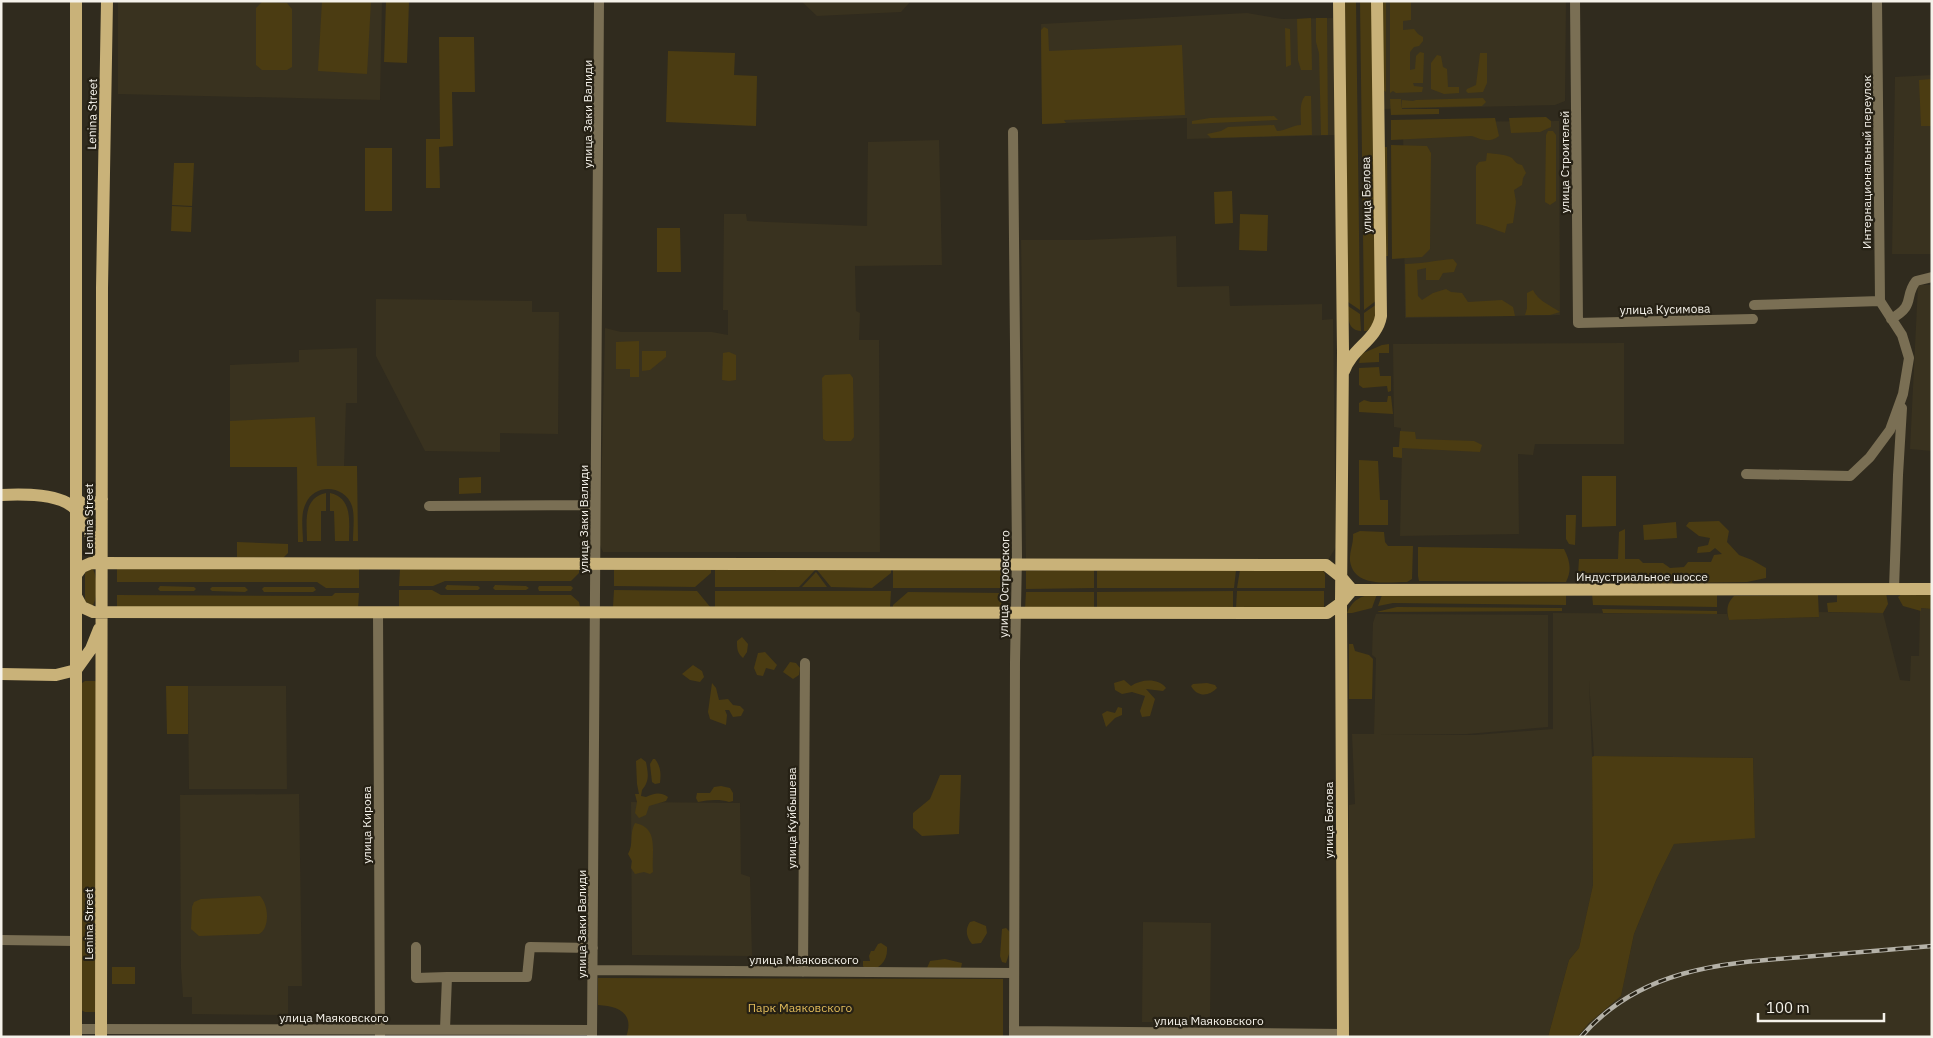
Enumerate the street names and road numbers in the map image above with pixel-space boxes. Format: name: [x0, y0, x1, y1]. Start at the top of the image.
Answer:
street label: улица Заки Валиди: [580, 60, 595, 168]
street label: Интернациональный переулок: [1859, 75, 1874, 249]
street label: Lenina Street: [84, 78, 100, 150]
street label: улица Строителей: [1557, 111, 1572, 213]
street label: улица Белова: [1358, 156, 1374, 234]
street label: улица Кусимова: [1620, 301, 1711, 317]
street label: улица Заки Валиди: [576, 465, 591, 573]
street label: Lenina Street: [81, 483, 96, 555]
street label: улица Островского: [996, 530, 1012, 638]
street label: Индустриальное шоссе: [1576, 569, 1708, 584]
street label: улица Куйбышева: [784, 767, 799, 869]
street label: улица Белова: [1321, 781, 1336, 858]
street label: улица Кирова: [359, 786, 374, 864]
street label: улица Заки Валиди: [574, 870, 589, 978]
street label: Lenina Street: [81, 888, 96, 960]
street label: улица Маяковского: [749, 952, 859, 967]
street label: улица Маяковского: [279, 1010, 389, 1025]
street label: улица Маяковского: [1154, 1013, 1264, 1028]

